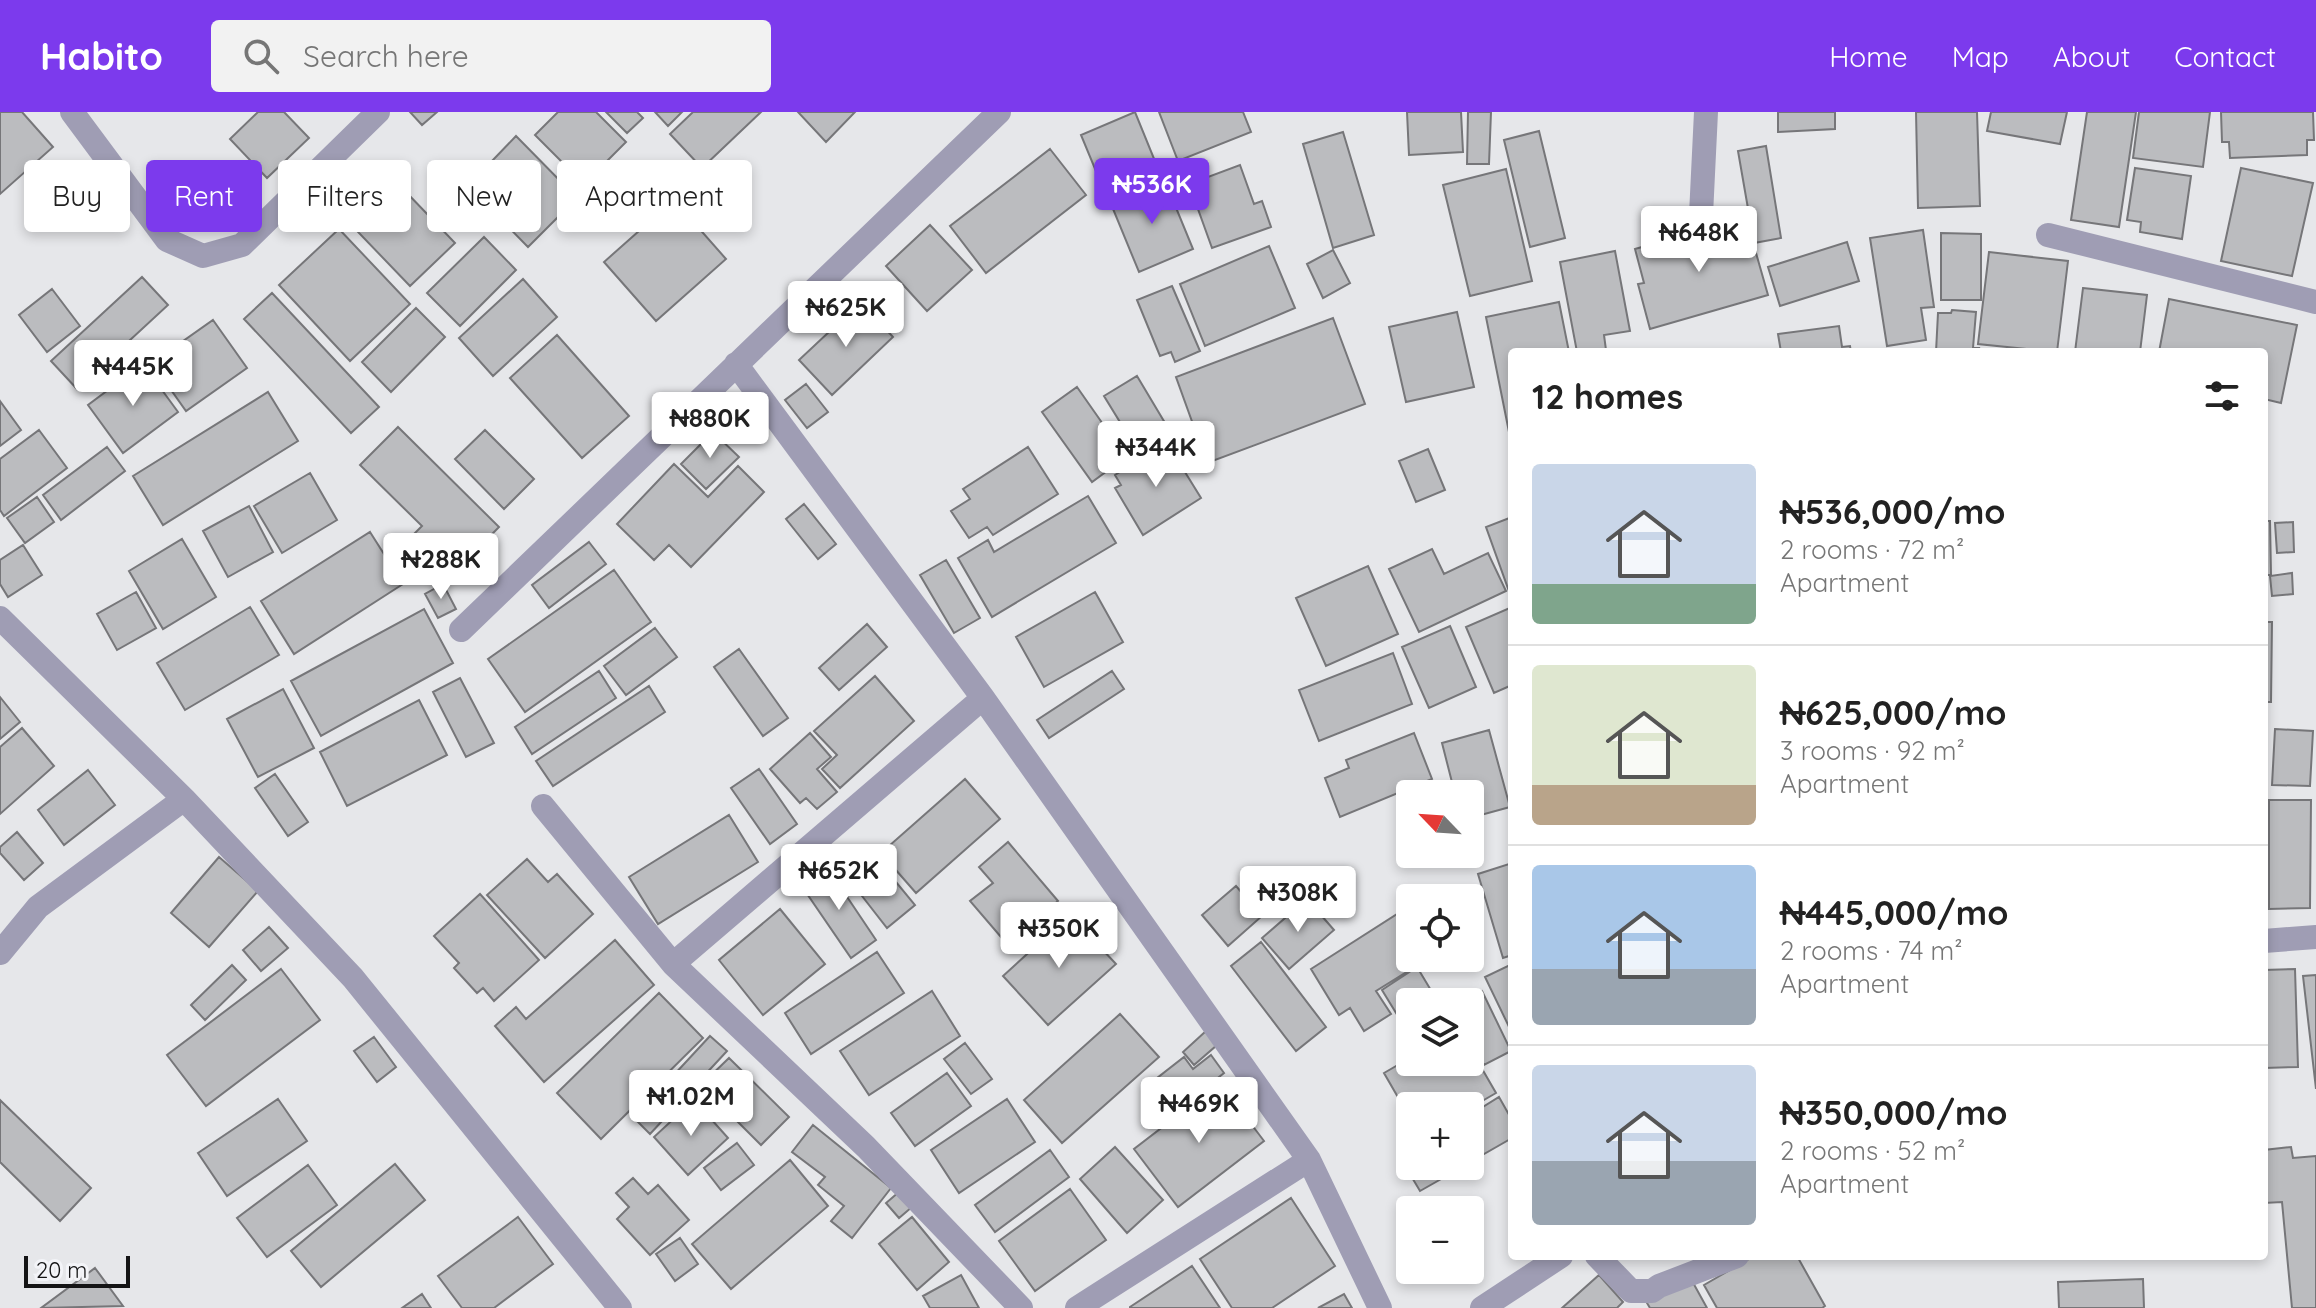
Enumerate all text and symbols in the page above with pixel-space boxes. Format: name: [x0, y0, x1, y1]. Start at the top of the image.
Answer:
search box: [211, 20, 771, 92]
text: Habito: [40, 32, 163, 80]
icon: search: [239, 34, 283, 78]
text: Search here: [303, 37, 469, 75]
text: Home: [1829, 39, 1908, 74]
text: Map: [1952, 39, 2009, 74]
text: About: [2053, 39, 2130, 74]
text: Contact: [2174, 39, 2276, 74]
pin: ₦536K: [1096, 158, 1208, 226]
chip: Buy: [24, 160, 130, 232]
chip: Rent: [146, 160, 262, 232]
chip: Filters: [278, 160, 411, 232]
chip: New: [427, 160, 541, 232]
chip: Apartment: [557, 160, 752, 232]
text: ₦536K: [1112, 167, 1192, 200]
pin: ₦648K: [1643, 206, 1755, 274]
text: ₦648K: [1659, 215, 1739, 248]
pin: ₦625K: [790, 281, 902, 349]
text: ₦625K: [806, 290, 886, 323]
pin: ₦445K: [77, 340, 189, 408]
text: ₦445K: [92, 349, 174, 382]
icon: filters: [2200, 374, 2244, 418]
text: 12 homes: [1532, 375, 1683, 418]
pin: ₦880K: [654, 392, 766, 460]
text: ₦880K: [670, 401, 750, 434]
pin: ₦344K: [1100, 421, 1212, 489]
text: ₦344K: [1116, 430, 1196, 463]
text: ₦536,000/mo: [1780, 490, 2006, 533]
icon: home: [1596, 496, 1692, 592]
pin: ₦288K: [385, 533, 497, 601]
text: 2 rooms · 72 m²: [1780, 533, 1964, 566]
text: ₦288K: [401, 542, 481, 575]
text: Apartment: [1780, 566, 1909, 599]
text: ₦625,000/mo: [1780, 691, 2007, 734]
icon: home: [1596, 697, 1692, 793]
text: 3 rooms · 92 m²: [1780, 734, 1965, 767]
text: Apartment: [1780, 767, 1909, 800]
north arrow: [1396, 780, 1484, 868]
map controls: [1396, 780, 1484, 1284]
pin: ₦652K: [783, 844, 895, 912]
text: ₦652K: [799, 853, 879, 886]
pin: ₦308K: [1242, 866, 1354, 934]
text: ₦308K: [1258, 875, 1338, 908]
button: locate: [1396, 884, 1484, 972]
text: ₦445,000/mo: [1780, 891, 2008, 934]
icon: home: [1596, 897, 1692, 993]
pin: ₦350K: [1003, 902, 1115, 970]
text: ₦350K: [1018, 911, 1100, 944]
text: 2 rooms · 74 m²: [1780, 934, 1963, 967]
text: Apartment: [1780, 967, 1909, 1000]
button: layers: [1396, 988, 1484, 1076]
pin: ₦1.02M: [626, 1070, 756, 1138]
pin: ₦469K: [1143, 1077, 1255, 1145]
text: ₦1.02M: [647, 1079, 735, 1112]
text: ₦469K: [1159, 1086, 1239, 1119]
text: ₦350,000/mo: [1780, 1091, 2008, 1134]
button: +: [1396, 1092, 1484, 1180]
icon: home: [1596, 1097, 1692, 1193]
text: 2 rooms · 52 m²: [1780, 1134, 1965, 1167]
text: Apartment: [1780, 1167, 1909, 1200]
button: −: [1396, 1196, 1484, 1284]
scale bar: [24, 1252, 130, 1288]
text: 20 m: [36, 1256, 87, 1284]

